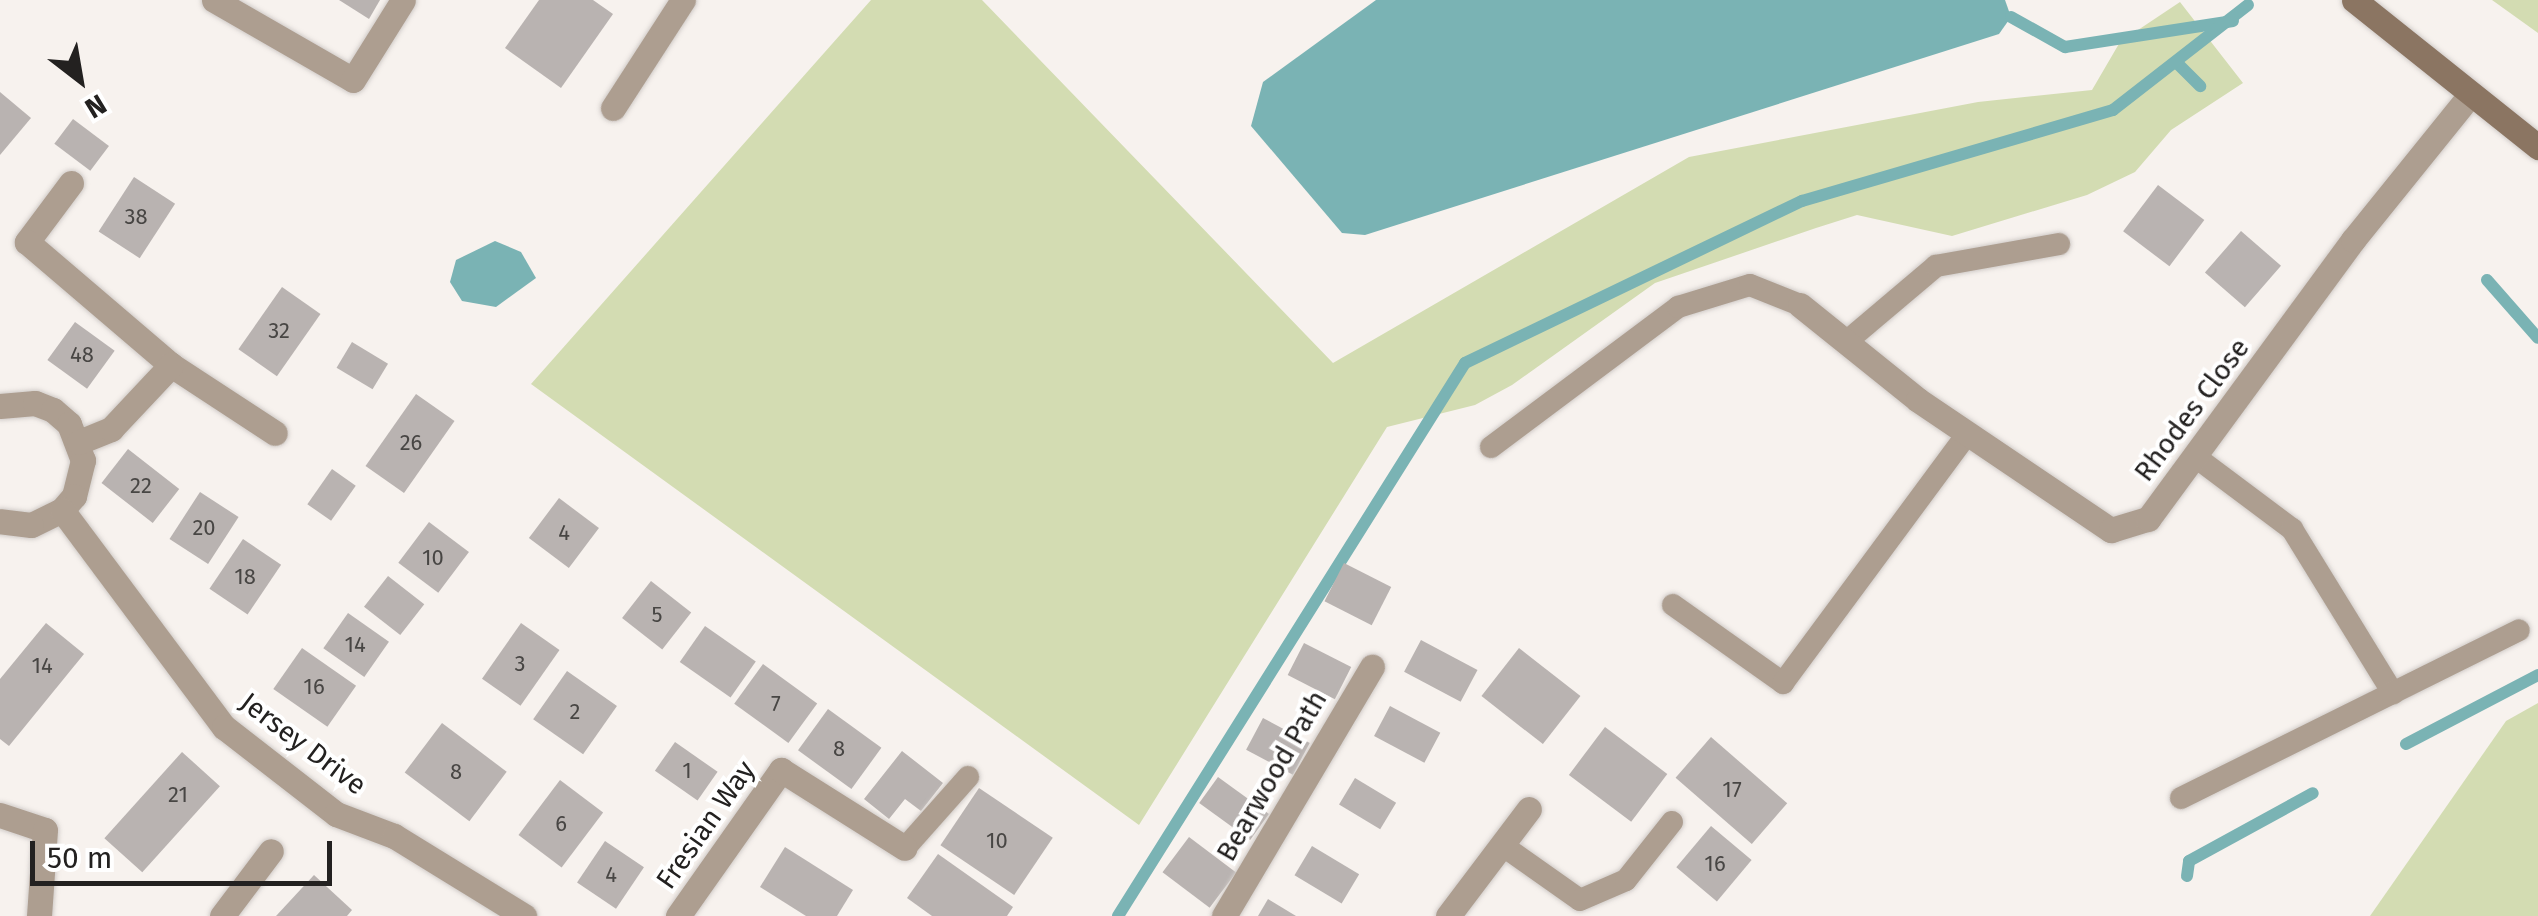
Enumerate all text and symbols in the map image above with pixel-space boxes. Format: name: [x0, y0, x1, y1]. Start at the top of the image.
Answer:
north arrow: [30, 30, 130, 130]
text: N: [79, 87, 112, 125]
house number: 38: [124, 204, 148, 230]
house number: 32: [268, 318, 290, 344]
street label: Rhodes Close: [2127, 332, 2257, 488]
house number: 48: [70, 342, 94, 368]
house number: 26: [400, 430, 422, 456]
house number: 22: [130, 473, 152, 499]
house number: 20: [192, 515, 216, 541]
house number: 4: [558, 520, 570, 546]
house number: 10: [422, 545, 444, 571]
house number: 18: [234, 564, 256, 590]
house number: 5: [651, 602, 663, 628]
house number: 14: [344, 632, 366, 658]
house number: 3: [515, 651, 525, 677]
house number: 14: [31, 653, 53, 679]
house number: 16: [303, 674, 325, 700]
street label: Bearwood Path: [1210, 685, 1334, 867]
street label: Jersey Drive: [233, 686, 373, 802]
house number: 7: [771, 691, 781, 717]
house number: 2: [570, 699, 580, 725]
house number: 8: [833, 736, 845, 762]
street label: Fresian Way: [650, 754, 762, 896]
house number: 1: [682, 758, 692, 784]
house number: 8: [450, 759, 462, 785]
house number: 17: [1722, 777, 1742, 803]
house number: 21: [168, 782, 188, 808]
house number: 6: [555, 811, 567, 837]
scale bar: [35, 821, 338, 883]
house number: 10: [986, 828, 1008, 854]
text: 50 m: [47, 840, 112, 876]
house number: 16: [1704, 851, 1726, 877]
house number: 4: [605, 862, 617, 888]

